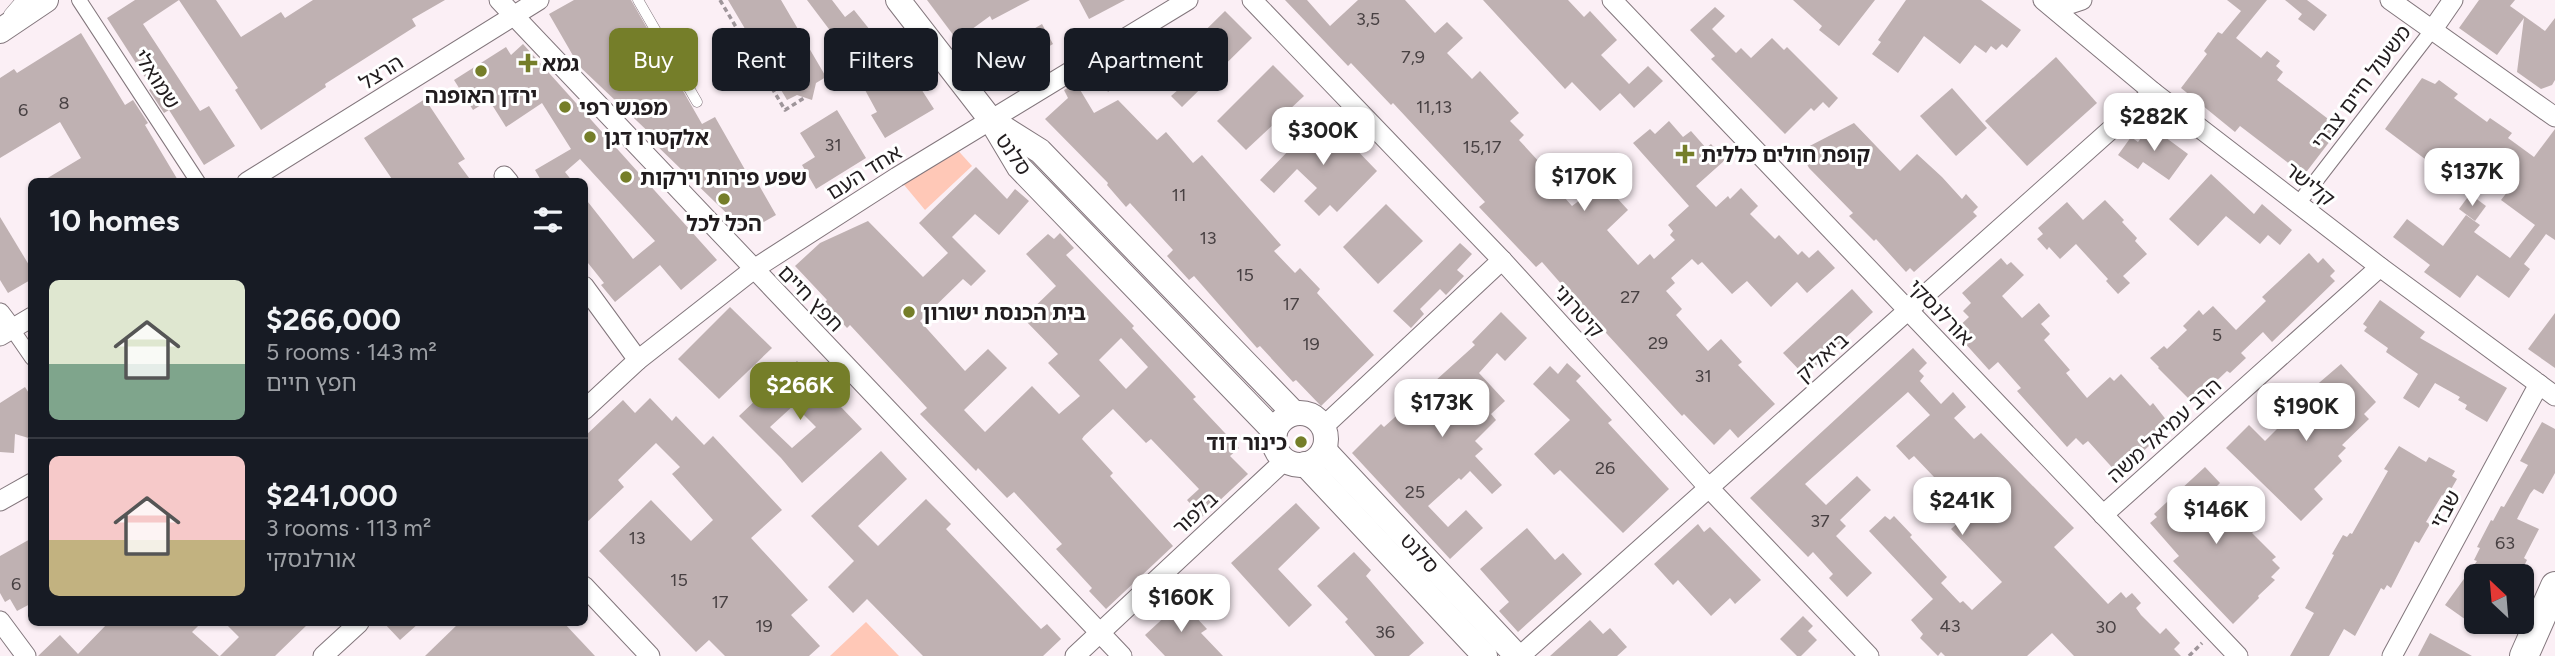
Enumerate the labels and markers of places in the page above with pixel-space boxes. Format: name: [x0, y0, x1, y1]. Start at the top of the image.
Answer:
place label: גמא: [542, 51, 580, 76]
marker: גמא: [520, 55, 536, 71]
marker: ירדן האופנה: [473, 63, 489, 79]
place label: ירדן האופנה: [425, 83, 537, 108]
pin: $282K: [2105, 94, 2203, 153]
place label: מפגש רפי: [579, 95, 668, 120]
marker: מפגש רפי: [557, 99, 573, 115]
pin: $300K: [1274, 108, 1372, 167]
place label: אלקטרו דגן: [604, 125, 709, 150]
marker: אלקטרו דגן: [582, 129, 598, 145]
place label: קופת חולים כללית: [1701, 142, 1870, 167]
marker: קופת חולים כללית: [1675, 144, 1695, 164]
pin: $137K: [2423, 148, 2521, 208]
pin: $170K: [1535, 154, 1633, 213]
place label: שפע פירות וירקות: [640, 165, 807, 190]
marker: שפע פירות וירקות: [618, 169, 634, 185]
marker: הכל לכל: [716, 191, 732, 207]
place label: הכל לכל: [686, 211, 762, 236]
place label: בית הכנסת ישורון: [923, 300, 1086, 325]
marker: בית הכנסת ישורון: [901, 304, 917, 320]
pin: $266K: [751, 362, 849, 422]
pin: $173K: [1393, 380, 1491, 439]
pin: $190K: [2257, 384, 2355, 443]
place label: כינור דוד: [1206, 430, 1287, 455]
marker: כינור דוד: [1293, 434, 1309, 450]
pin: $241K: [1913, 477, 2011, 537]
pin: $146K: [2167, 486, 2265, 546]
pin: $160K: [1132, 574, 1230, 634]

